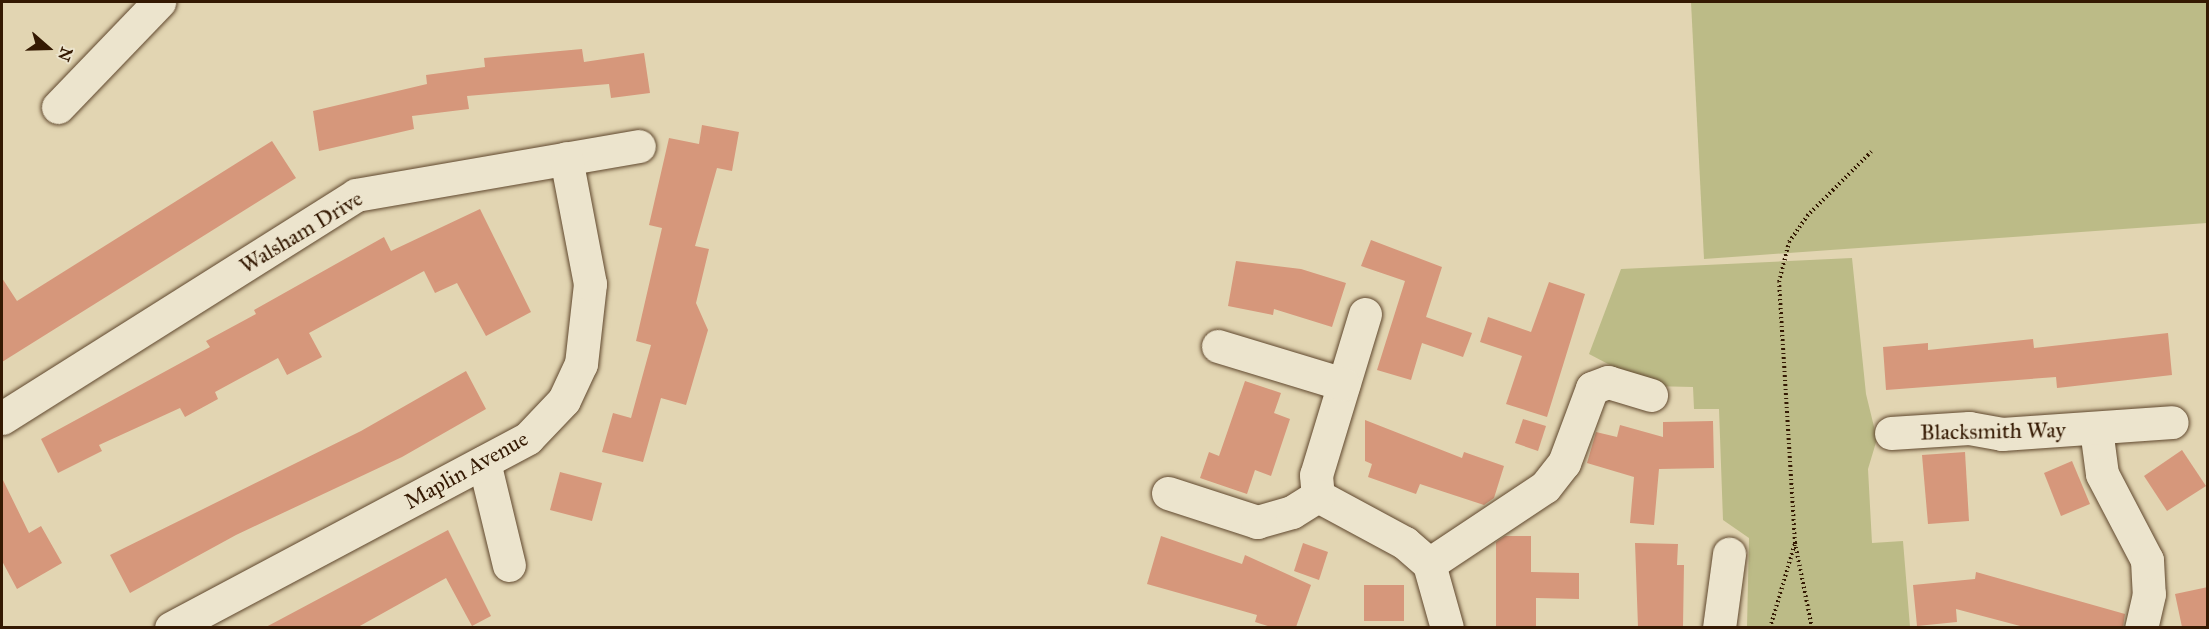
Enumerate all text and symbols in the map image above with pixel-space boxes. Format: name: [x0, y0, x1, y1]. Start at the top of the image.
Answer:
north arrow: [18, 18, 78, 78]
text: N: [54, 45, 77, 64]
street label: Walsham Drive: [235, 185, 367, 279]
street label: Blacksmith Way: [1920, 417, 2066, 445]
street label: Maplin Avenue: [399, 425, 533, 515]

